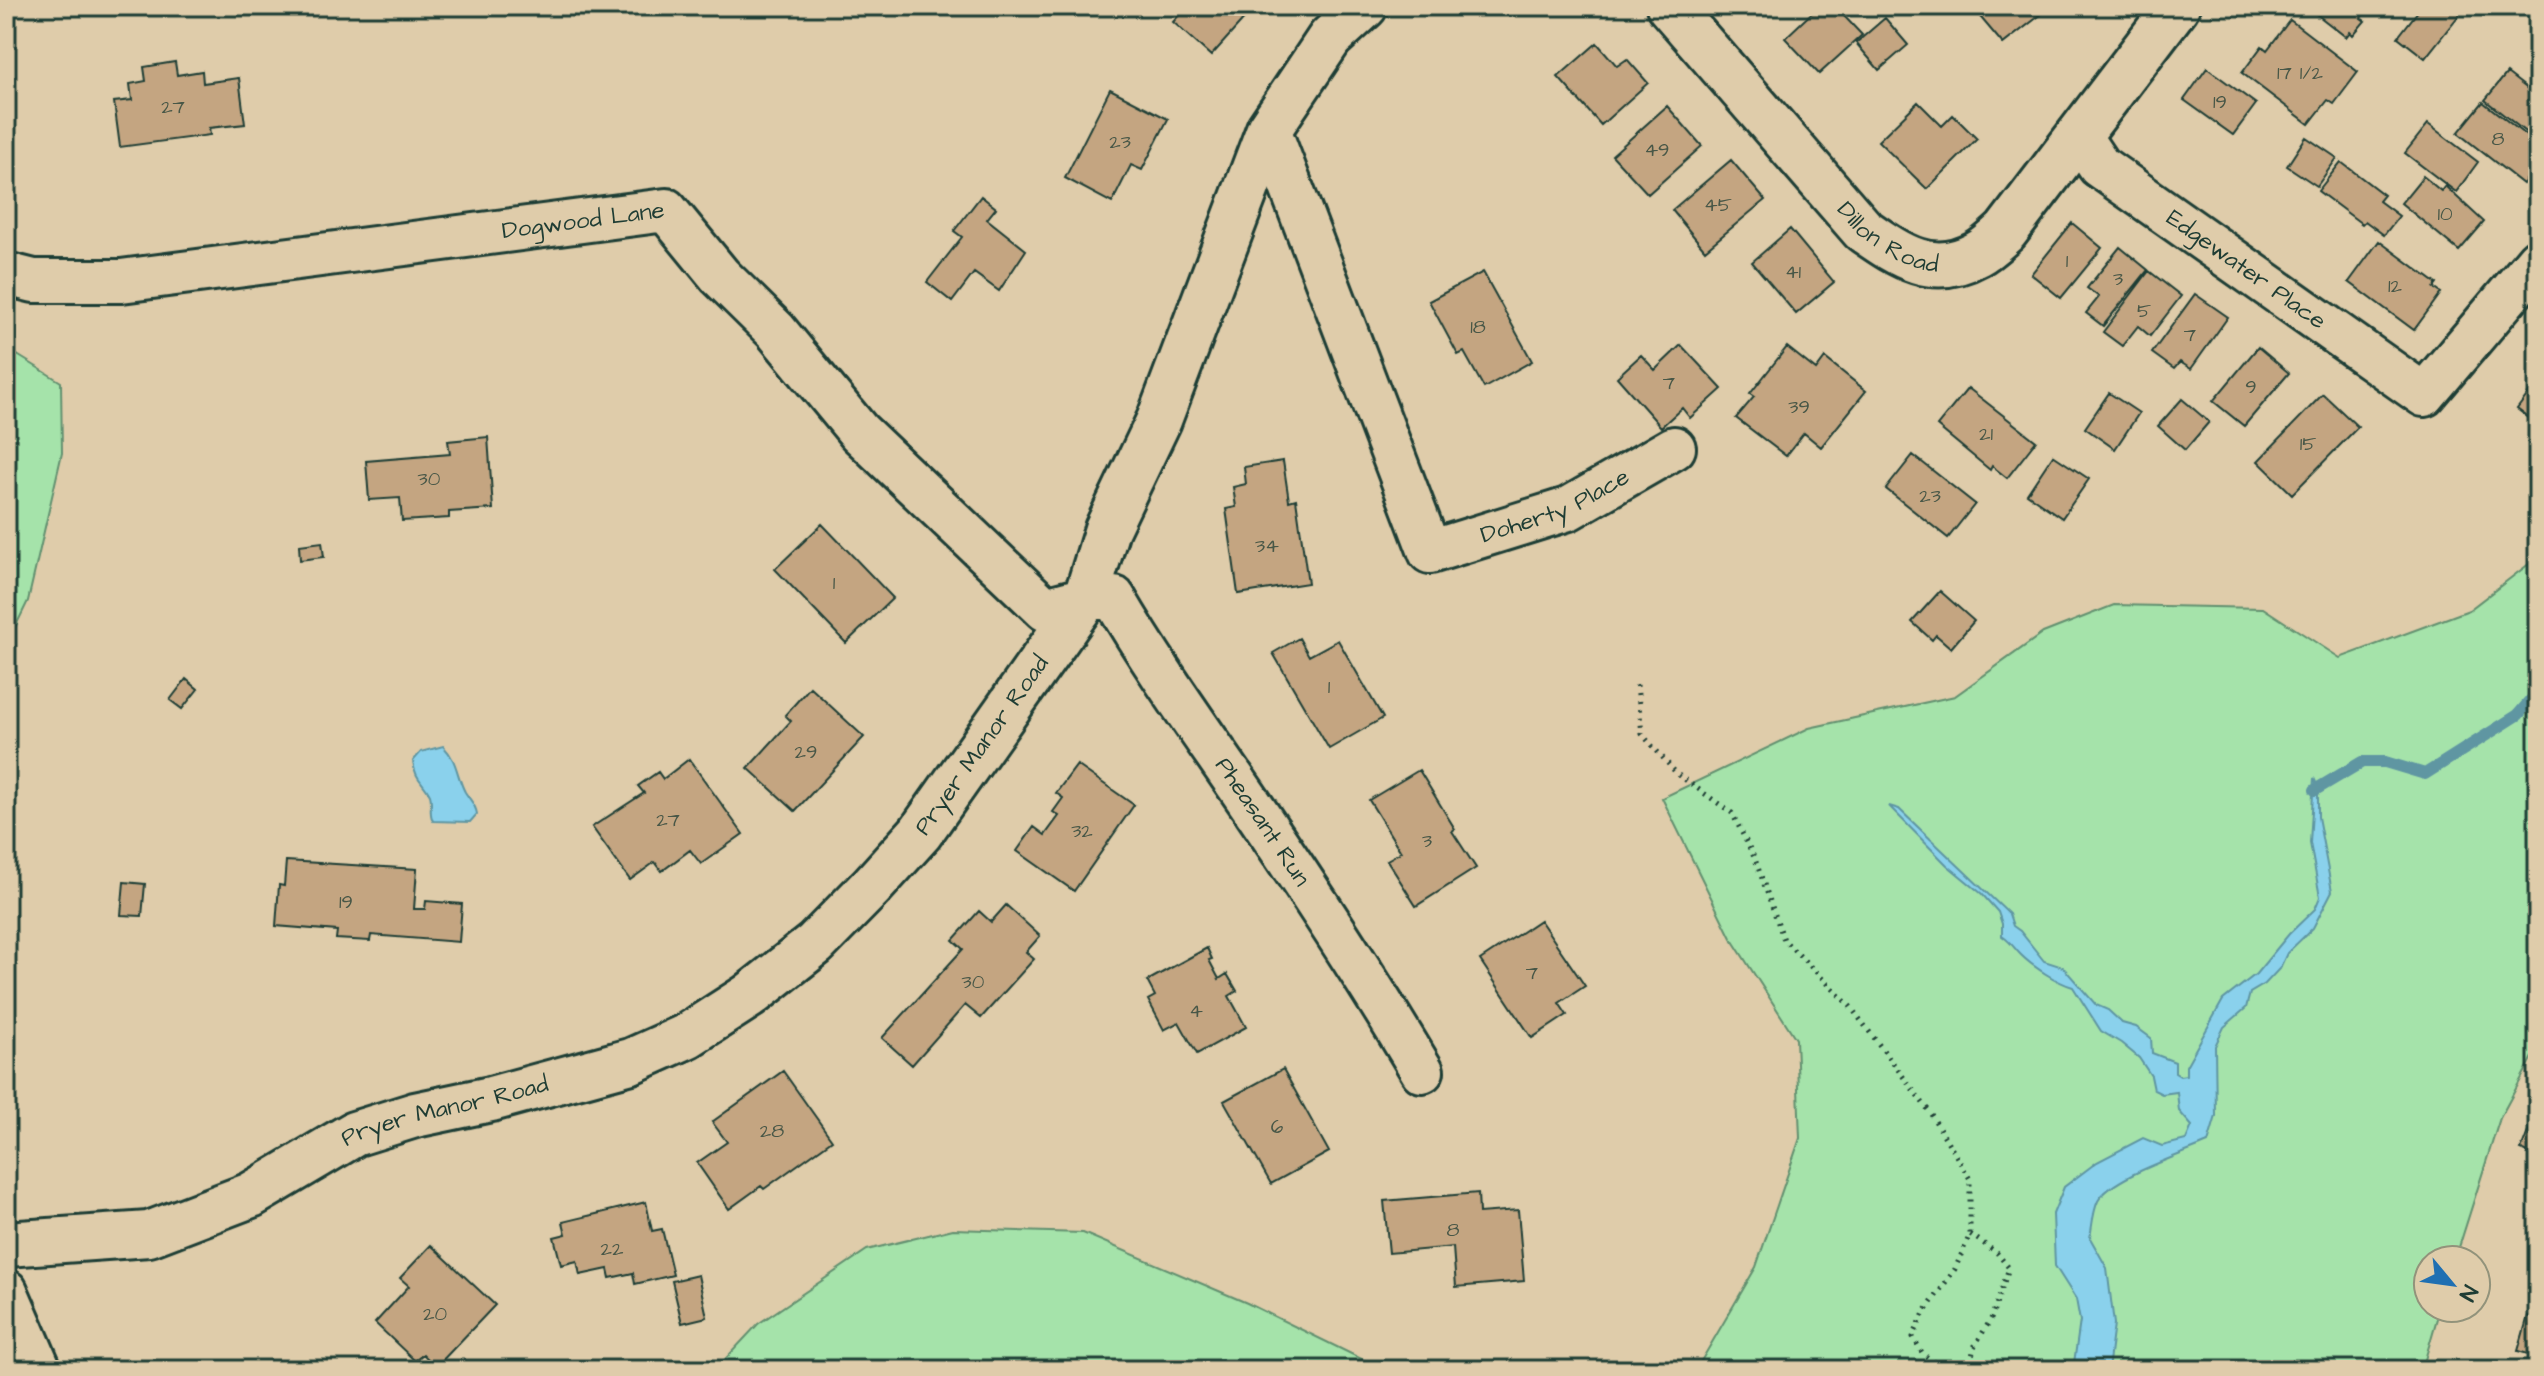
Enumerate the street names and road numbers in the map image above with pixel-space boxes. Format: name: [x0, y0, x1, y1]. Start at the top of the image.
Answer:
street label: Dogwood Lane: [500, 193, 667, 248]
street label: Dillon Road: [1829, 194, 1940, 282]
street label: Edgewater Place: [2159, 201, 2333, 338]
street label: Doherty Place: [1476, 460, 1636, 552]
street label: Pryer Manor Road: [906, 649, 1057, 842]
street label: Pheasant Run: [1207, 751, 1318, 893]
street label: Pryer Manor Road: [334, 1067, 552, 1155]

